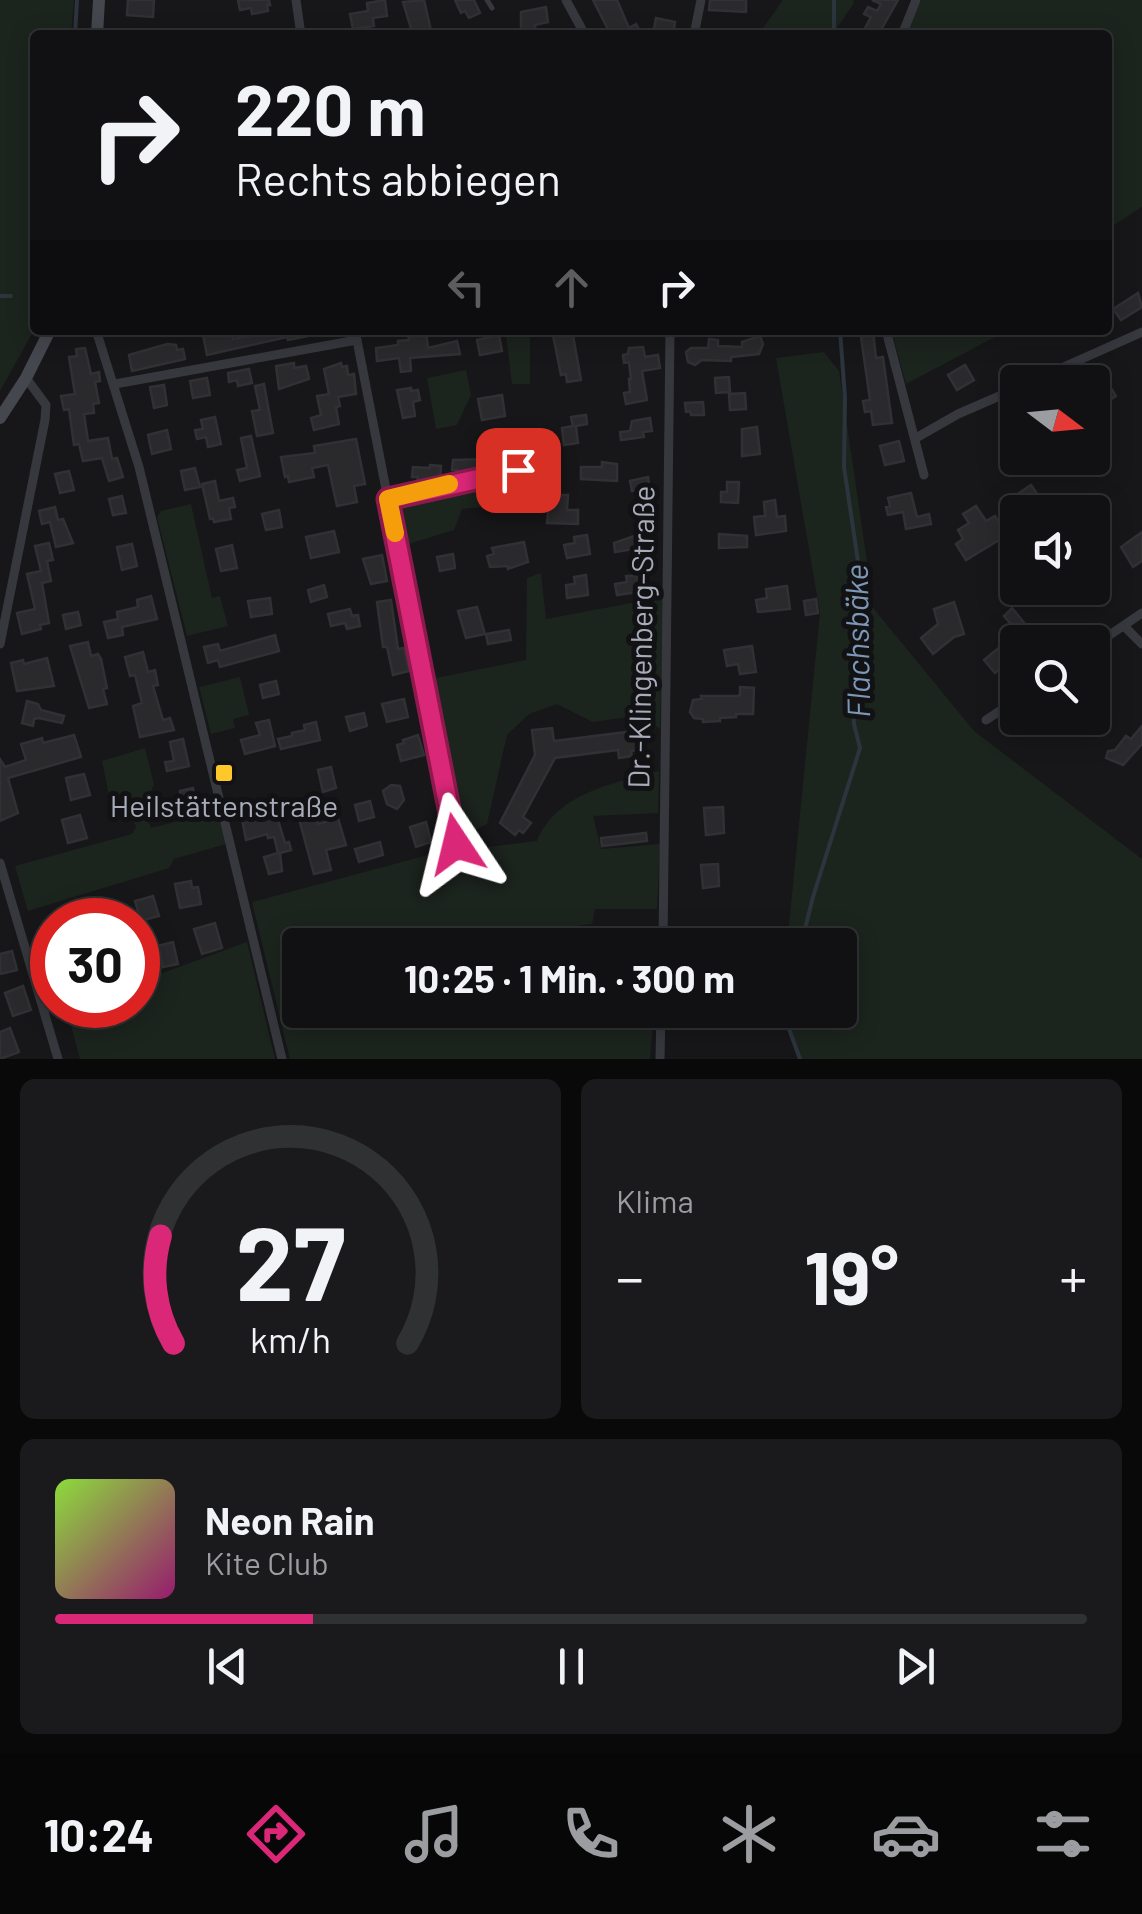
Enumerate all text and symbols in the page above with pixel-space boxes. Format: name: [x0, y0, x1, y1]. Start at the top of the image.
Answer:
text: 220 m: [235, 66, 426, 150]
icon: right: [70, 70, 200, 200]
text: Rechts abbiegen: [235, 151, 561, 205]
icon: left: [439, 260, 494, 315]
icon: ahead: [544, 260, 599, 315]
icon: right: [649, 260, 704, 315]
north arrow: [1000, 365, 1110, 475]
map controls: [1000, 365, 1110, 735]
pin: [476, 428, 561, 513]
icon: arrive: [491, 443, 546, 498]
street label: Dr.-Klingenberg-Straße: [619, 485, 661, 789]
button: sound: [1000, 495, 1110, 605]
water label: Flachsbäke: [836, 564, 876, 718]
button: search: [1000, 625, 1110, 735]
marker: Heilstättenstraße: [213, 762, 235, 784]
place label: Heilstättenstraße: [110, 787, 338, 823]
position arrow: [404, 792, 508, 896]
speed limit sign: 30: [30, 898, 160, 1028]
text: 10:25 · 1 Min. · 300 m: [404, 955, 735, 1001]
text: Klima: [616, 1181, 694, 1219]
text: 27: [236, 1197, 345, 1322]
text: 19°: [804, 1230, 899, 1320]
text: −: [616, 1243, 644, 1309]
text: +: [1059, 1243, 1087, 1309]
text: km/h: [250, 1317, 331, 1360]
text: Neon Rain: [205, 1497, 374, 1543]
text: Kite Club: [205, 1543, 329, 1581]
icon: previous: [200, 1639, 255, 1694]
icon: pause: [544, 1639, 599, 1694]
icon: next: [888, 1639, 943, 1694]
icon: directions: [241, 1799, 311, 1869]
icon: music: [399, 1799, 469, 1869]
icon: phone: [556, 1799, 626, 1869]
icon: climate: [714, 1799, 784, 1869]
icon: car: [871, 1799, 941, 1869]
icon: filters: [1028, 1799, 1098, 1869]
text: 10:24: [44, 1807, 154, 1861]

